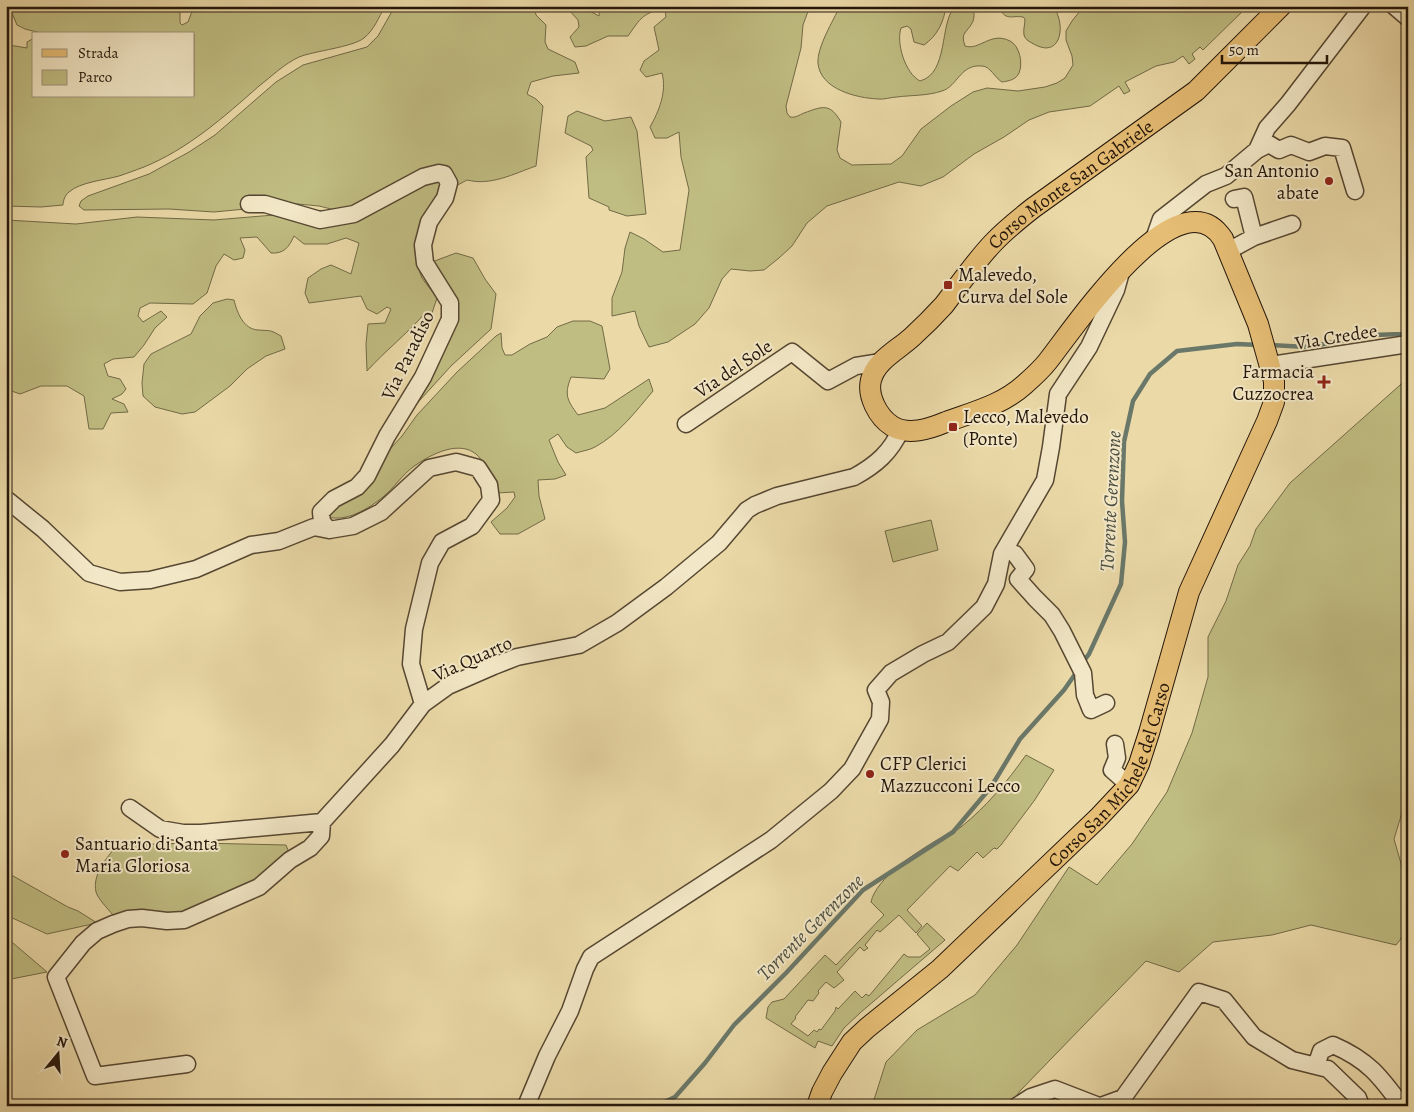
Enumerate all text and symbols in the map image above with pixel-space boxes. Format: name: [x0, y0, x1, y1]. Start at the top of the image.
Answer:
legend: [32, 32, 195, 98]
scale bar: [1222, 32, 1326, 64]
text: 50 m: [1229, 40, 1259, 60]
text: Strada: [78, 43, 119, 63]
text: Parco: [78, 67, 112, 87]
street label: Corso Monte San Gabriele: [982, 114, 1159, 255]
place label: San Antonio abate: [1224, 158, 1319, 206]
marker: San Antonio abate: [1323, 175, 1335, 187]
place label: Malevedo, Curva del Sole: [958, 262, 1068, 310]
marker: Malevedo, Curva del Sole: [942, 279, 954, 291]
street label: Via Paradiso: [375, 306, 441, 405]
street label: Via Credee: [1292, 318, 1379, 356]
street label: Via del Sole: [689, 333, 777, 405]
place label: Farmacia Cuzzocrea: [1232, 359, 1314, 407]
marker: Farmacia Cuzzocrea: [1318, 376, 1330, 388]
place label: Lecco, Malevedo (Ponte): [963, 404, 1089, 452]
marker: Lecco, Malevedo (Ponte): [947, 421, 959, 433]
water label: Torrente Gerenzone: [1093, 430, 1128, 572]
street label: Via Quarto: [428, 630, 516, 688]
street label: Corso San Michele del Carso: [1042, 679, 1177, 874]
place label: CFP Clerici Mazzucconi Lecco: [880, 751, 1020, 799]
marker: CFP Clerici Mazzucconi Lecco: [864, 768, 876, 780]
place label: Santuario di Santa Maria Gloriosa: [75, 831, 219, 879]
marker: Santuario di Santa Maria Gloriosa: [59, 848, 71, 860]
water label: Torrente Gerenzone: [751, 868, 870, 987]
north arrow: [32, 1030, 82, 1080]
text: N: [54, 1032, 70, 1053]

